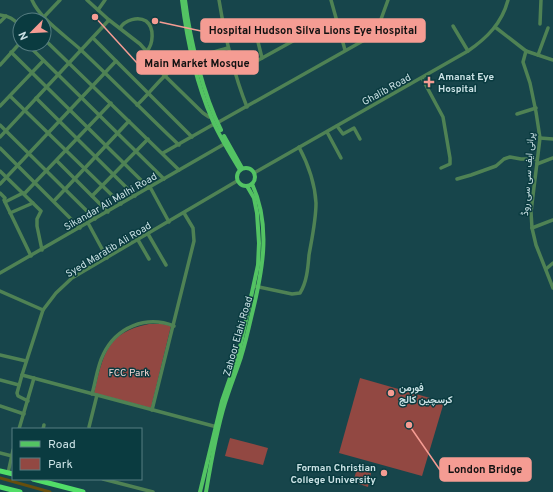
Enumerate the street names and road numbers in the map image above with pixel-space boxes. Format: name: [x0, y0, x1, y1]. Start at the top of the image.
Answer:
street label: Ghalib Road: [360, 72, 414, 109]
street label: پرانی ایف سی سی روڈ: [519, 132, 538, 216]
street label: Sikandar Ali Malhi Road: [62, 170, 160, 234]
street label: Syed Maratib Ali Road: [64, 220, 154, 281]
street label: Zahoor Elahi Road: [221, 295, 256, 378]

